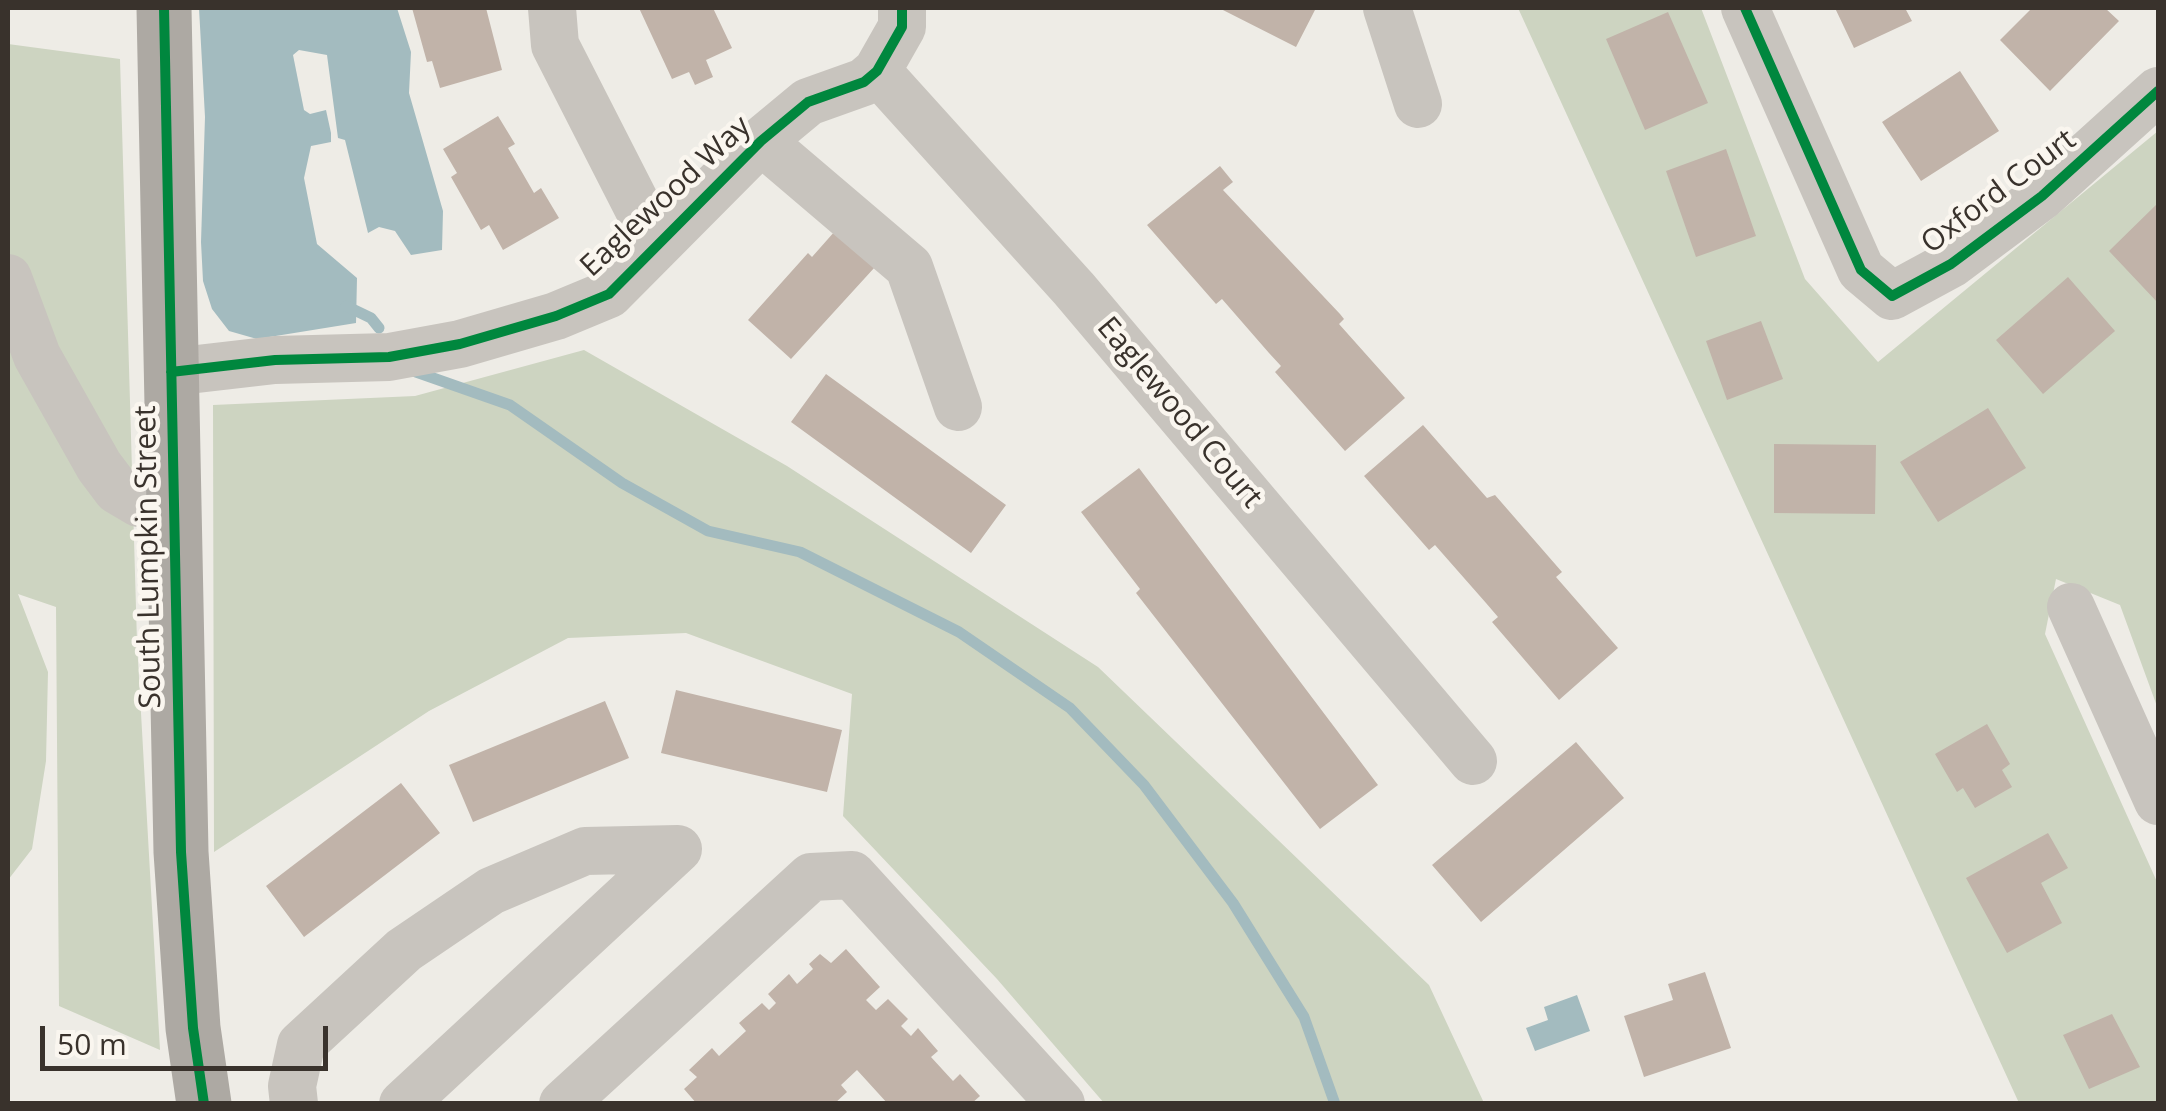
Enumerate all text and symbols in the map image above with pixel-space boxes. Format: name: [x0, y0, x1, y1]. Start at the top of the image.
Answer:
street label: Eaglewood Way: [574, 109, 758, 285]
street label: Oxford Court: [1915, 122, 2083, 262]
street label: Eaglewood Court: [1089, 310, 1269, 516]
street label: South Lumpkin Street: [128, 405, 170, 709]
scale bar: [45, 1006, 332, 1068]
text: 50 m: [57, 1023, 127, 1064]

